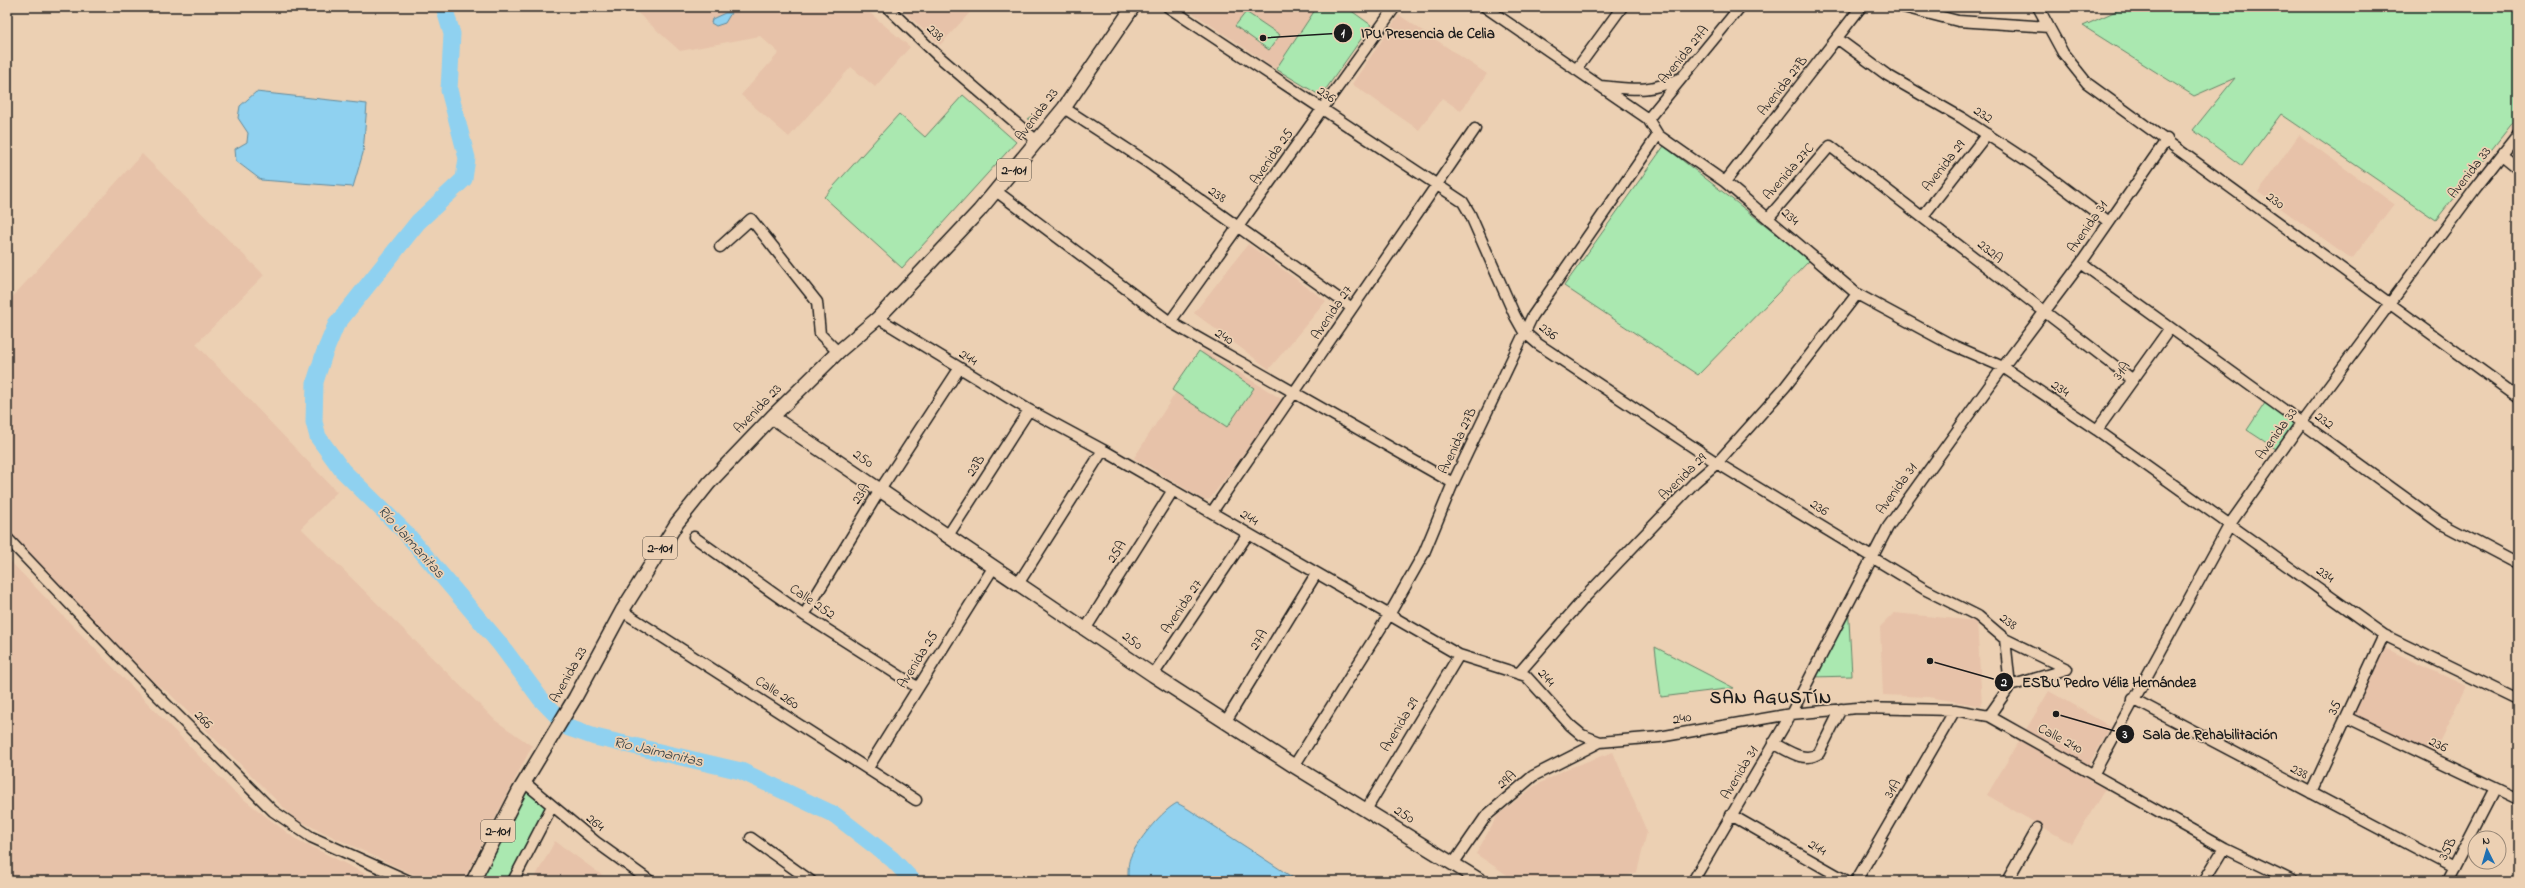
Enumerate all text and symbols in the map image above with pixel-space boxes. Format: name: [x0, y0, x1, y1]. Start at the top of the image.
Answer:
street label: 238: [921, 19, 949, 47]
callout: IPU Presencia de Celia: [1333, 20, 1503, 47]
street label: Avenida 27A: [1654, 21, 1714, 89]
text: IPU Presencia de Celia: [1361, 23, 1495, 45]
text: 1: [1341, 25, 1345, 43]
street label: Avenida 27B: [1753, 51, 1813, 121]
street label: 236: [1312, 81, 1340, 109]
street label: Avenida 23: [1010, 84, 1064, 146]
street label: 232: [1969, 101, 1997, 129]
street label: Avenida 25: [1245, 125, 1299, 189]
street label: Avenida 29: [1917, 135, 1971, 196]
street label: Avenida 27C: [1758, 139, 1820, 205]
street label: Avenida 33: [2443, 142, 2497, 203]
road number: 2-101: [997, 159, 1031, 181]
street label: 238: [1204, 181, 1230, 209]
street label: 230: [2261, 187, 2289, 215]
street label: Avenida 31: [2062, 196, 2114, 257]
street label: 234: [1776, 203, 1804, 231]
street label: 232A: [1972, 235, 2008, 269]
street label: Avenida 27: [1306, 281, 1358, 344]
street label: 236: [1534, 318, 1562, 346]
street label: 240: [1211, 323, 1237, 351]
street label: 244: [955, 344, 982, 372]
street label: 31A: [2108, 357, 2136, 385]
street label: 234: [2046, 375, 2074, 403]
street label: Avenida 23: [729, 379, 787, 439]
street label: Avenida 33: [2251, 403, 2303, 465]
street label: Avenida 27B: [1433, 404, 1483, 478]
street label: 232: [2310, 407, 2338, 435]
street label: 250: [848, 444, 878, 474]
street label: Avenida 29: [1654, 448, 1713, 505]
street label: 23B: [961, 451, 991, 481]
street label: Avenida 31: [1871, 458, 1923, 519]
street label: 23A: [846, 479, 876, 509]
street label: 236: [1805, 494, 1833, 522]
water label: Río Jaimanitas: [372, 501, 450, 584]
street label: 244: [1236, 504, 1263, 532]
street label: 25A: [1102, 536, 1132, 568]
road number: 2-101: [643, 537, 677, 559]
street label: 234: [2311, 561, 2339, 589]
street label: Avenida 27: [1156, 575, 1208, 638]
street label: Calle 252: [785, 579, 839, 625]
street label: 238: [1995, 608, 2021, 636]
street label: 27A: [1244, 625, 1274, 655]
street label: 250: [1117, 626, 1147, 656]
street label: Avenida 25: [892, 627, 944, 693]
street label: Avenida 23: [545, 643, 593, 707]
street label: 244: [1532, 664, 1560, 692]
callout: ESBU Pedro Véliz Hernández: [1994, 668, 2204, 695]
street label: Calle 260: [751, 671, 803, 715]
text: ESBU Pedro Véliz Hernández: [2022, 672, 2197, 694]
text: 2: [2000, 674, 2007, 692]
district label: SAN AGUSTÍN: [1710, 686, 1832, 712]
street label: Avenida 29: [1375, 693, 1425, 756]
street label: 35: [2323, 697, 2347, 719]
street label: 266: [189, 706, 217, 734]
street label: 240: [1671, 707, 1693, 731]
street label: Calle 240: [2034, 718, 2086, 760]
callout: Sala de Rehabilitación: [2115, 720, 2285, 747]
text: Sala de Rehabilitación: [2143, 724, 2278, 746]
text: 3: [2122, 726, 2128, 744]
water label: Río Jaimanitas: [611, 731, 705, 773]
street label: 236: [2425, 731, 2451, 759]
street label: Avenida 31: [1716, 742, 1765, 804]
street label: 238: [2286, 759, 2312, 785]
street label: 29A: [1493, 766, 1521, 794]
street label: 31A: [1879, 776, 1907, 802]
street label: 250: [1390, 801, 1418, 829]
street label: 264: [581, 809, 609, 837]
road number: 2-101: [481, 820, 515, 842]
north arrow: [2467, 830, 2507, 870]
text: N: [2482, 833, 2491, 849]
street label: 244: [1804, 834, 1830, 862]
street label: 35B: [2433, 834, 2463, 864]

